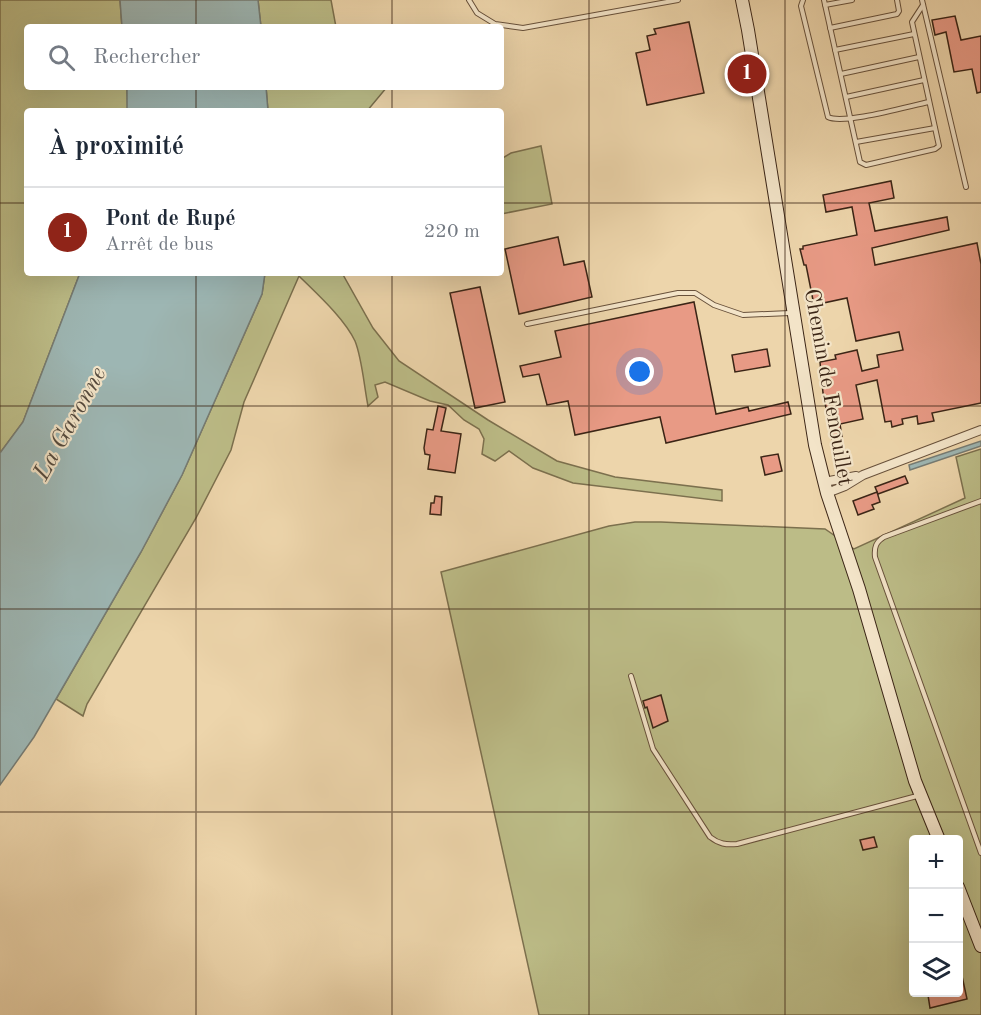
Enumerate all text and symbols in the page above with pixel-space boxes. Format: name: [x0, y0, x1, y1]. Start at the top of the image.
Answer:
search box: [24, 24, 504, 90]
icon: search: [45, 41, 78, 74]
text: Rechercher: [93, 46, 200, 68]
pin: 1: [728, 52, 766, 97]
text: À proximité: [48, 134, 184, 160]
text: Pont de Rupé: [105, 208, 236, 230]
text: 1: [62, 222, 73, 242]
text: 220 m: [424, 222, 480, 242]
text: Arrêt de bus: [105, 235, 213, 255]
street label: Chemin de Fenouillet: [800, 287, 856, 488]
your location: [625, 357, 654, 386]
water label: La Garonne: [29, 363, 112, 485]
map controls: [909, 835, 963, 997]
button: +: [909, 835, 963, 889]
button: −: [909, 889, 963, 943]
button: layers: [909, 943, 963, 997]

